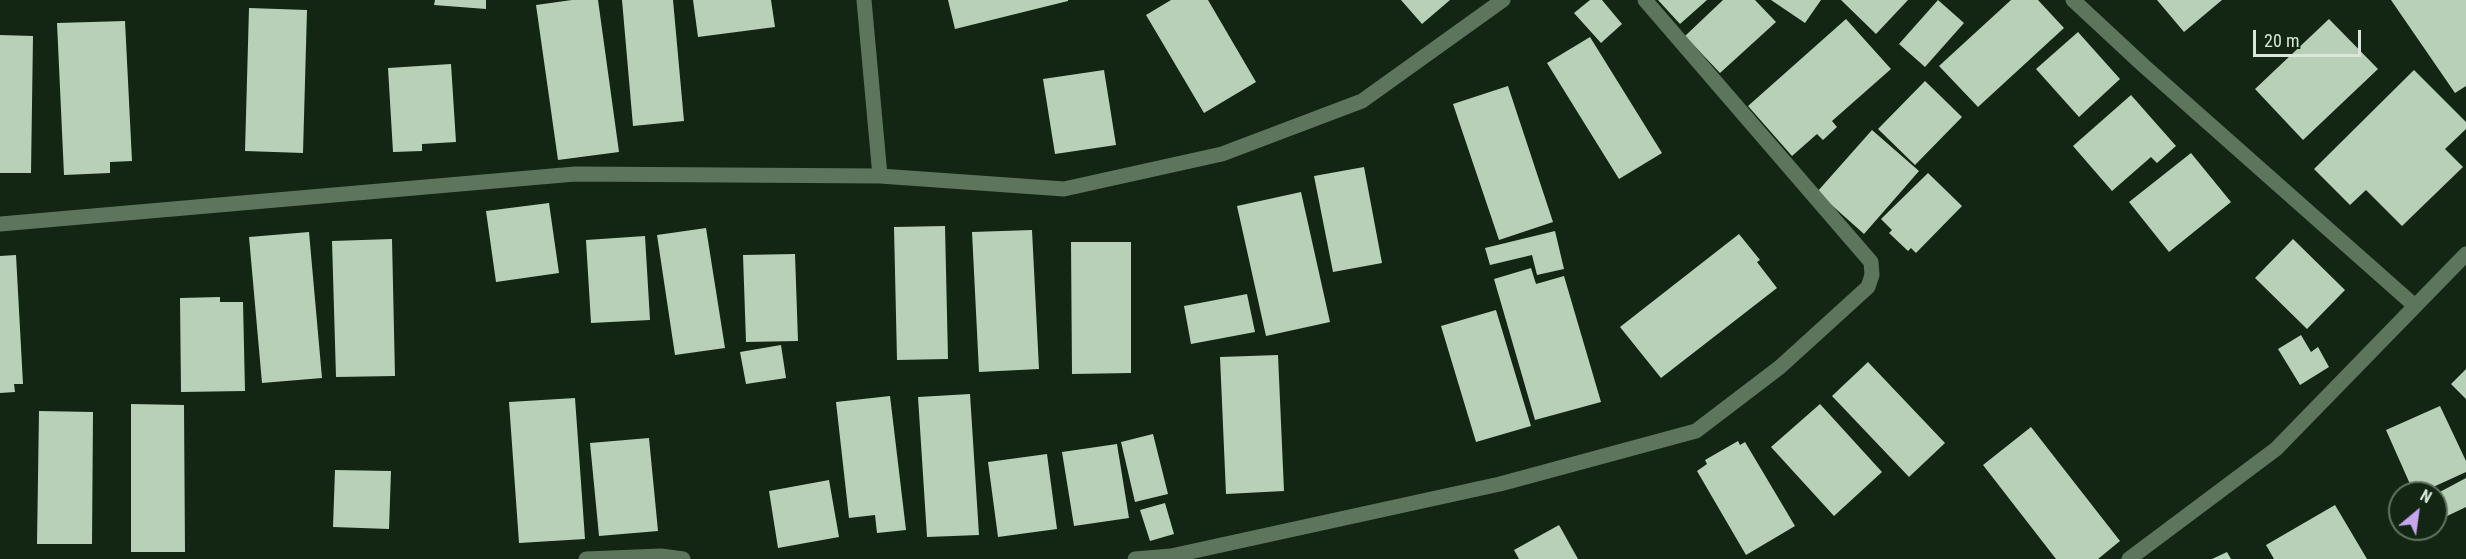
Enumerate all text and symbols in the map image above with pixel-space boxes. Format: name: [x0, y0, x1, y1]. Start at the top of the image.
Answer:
scale bar: [2256, 18, 2364, 56]
text: 20 m: [2264, 30, 2299, 51]
north arrow: [2388, 481, 2448, 541]
text: N: [2417, 486, 2435, 507]

